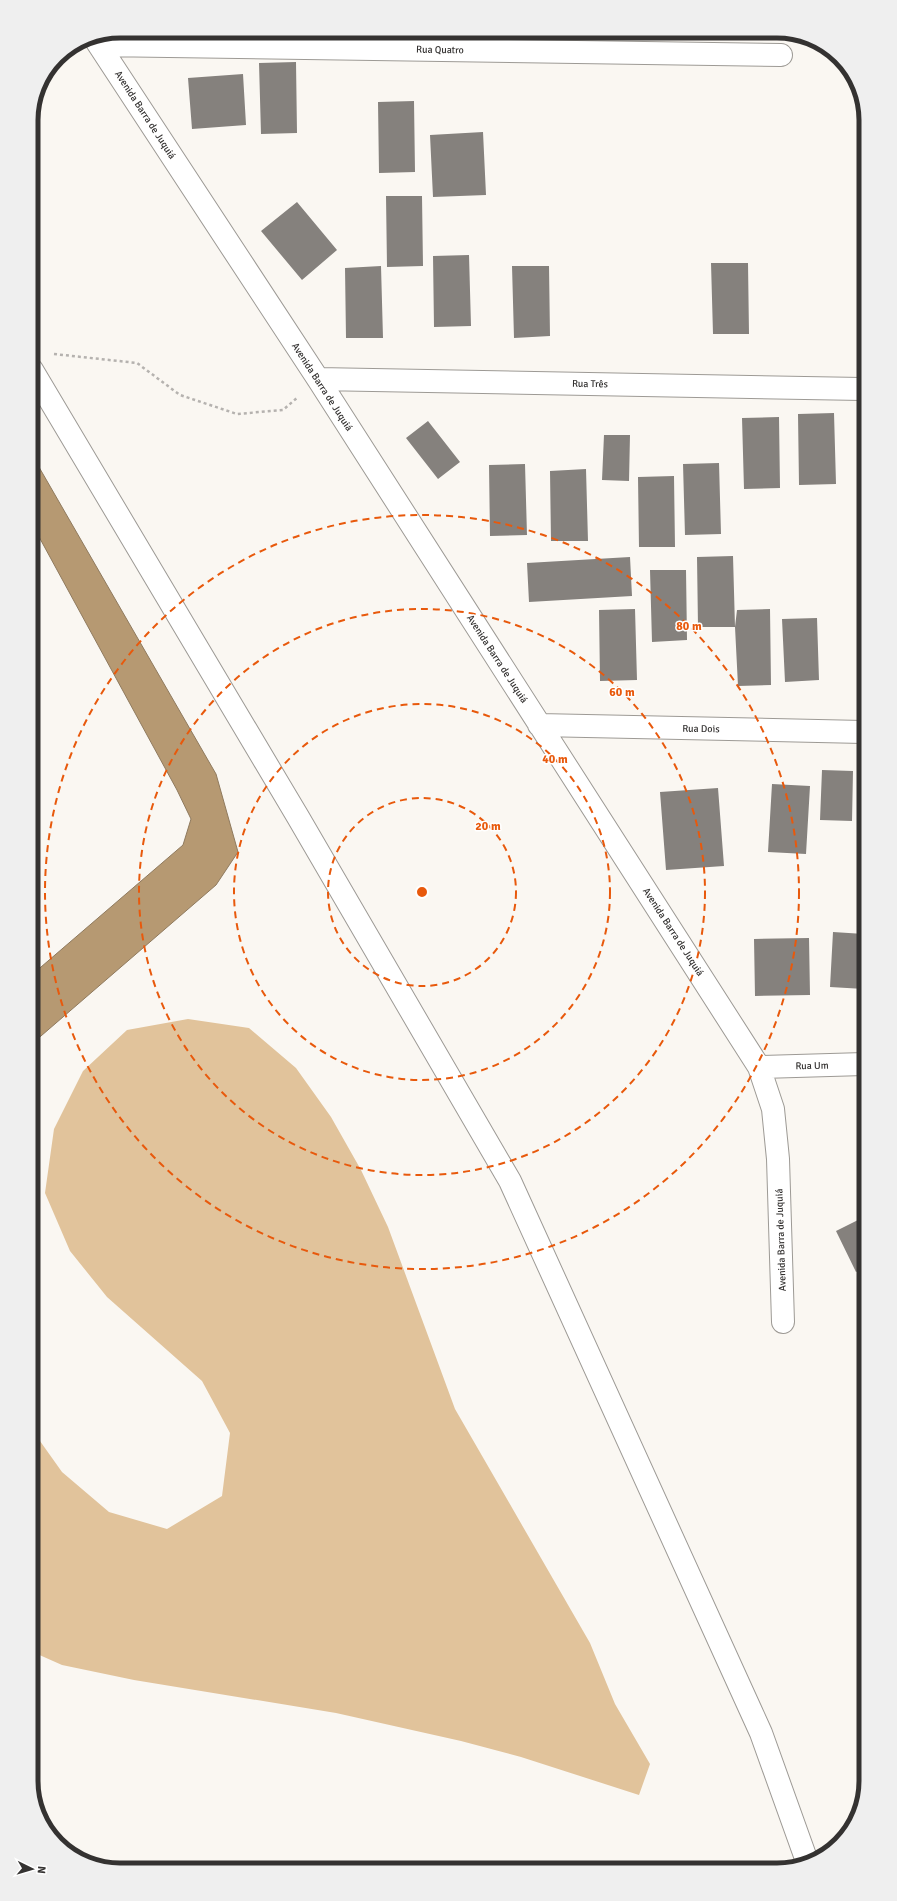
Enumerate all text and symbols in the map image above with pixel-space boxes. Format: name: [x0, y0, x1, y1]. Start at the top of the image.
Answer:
street label: Rua Quatro: [416, 44, 464, 56]
street label: Avenida Barra de Juquiá: [112, 69, 178, 161]
street label: Avenida Barra de Juquiá: [289, 341, 355, 433]
street label: Rua Três: [572, 378, 609, 390]
street label: Avenida Barra de Juquiá: [464, 613, 530, 705]
text: 80 m: [676, 619, 702, 634]
text: 60 m: [609, 685, 635, 700]
street label: Rua Dois: [682, 723, 720, 735]
text: 40 m: [542, 752, 568, 767]
text: 20 m: [475, 819, 501, 834]
centre of rings: [415, 885, 429, 899]
street label: Avenida Barra de Juquiá: [640, 886, 706, 978]
street label: Rua Um: [795, 1060, 829, 1072]
street label: Avenida Barra de Juquiá: [773, 1188, 789, 1292]
north arrow: [12, 1849, 52, 1889]
text: N: [35, 1865, 48, 1874]

